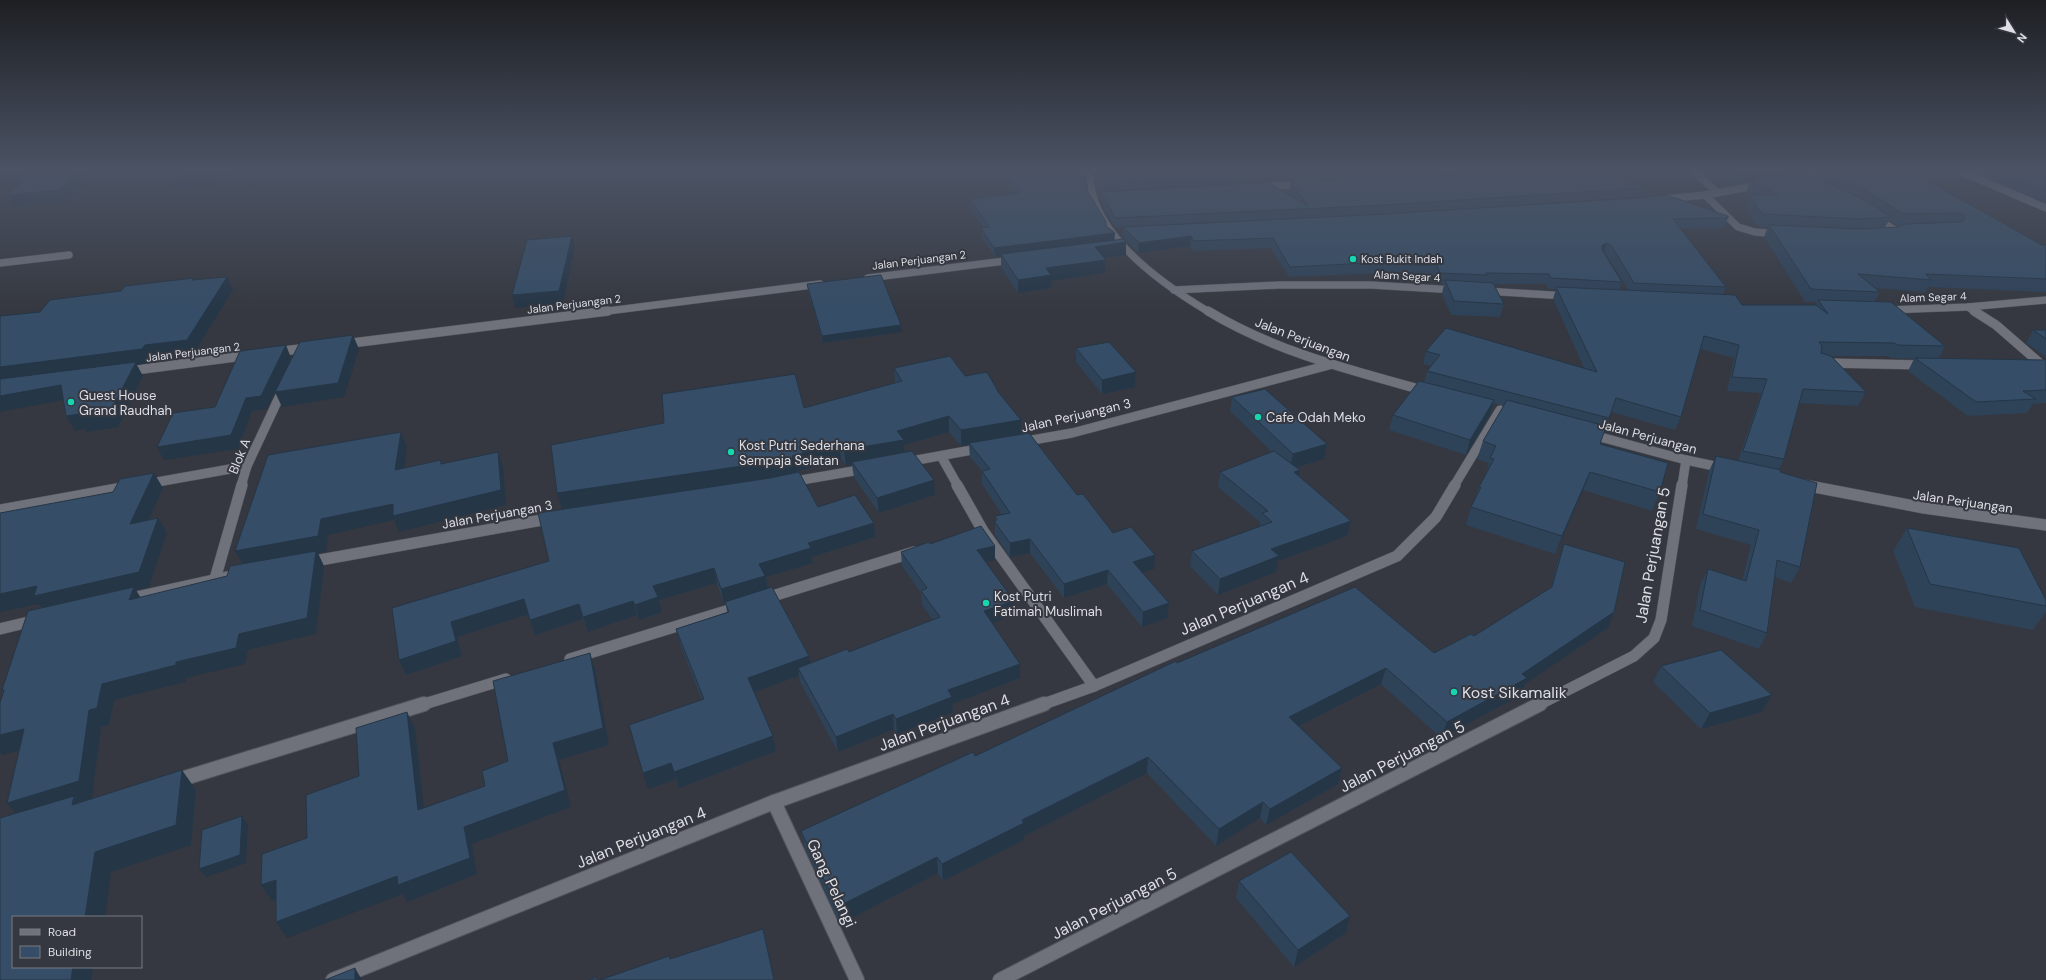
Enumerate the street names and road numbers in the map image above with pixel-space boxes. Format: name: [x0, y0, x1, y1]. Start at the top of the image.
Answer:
street label: Jalan Perjuangan 2: [871, 247, 967, 273]
street label: Alam Segar 4: [1373, 267, 1441, 285]
street label: Alam Segar 4: [1899, 289, 1967, 305]
street label: Jalan Perjuangan 2: [526, 291, 622, 317]
street label: Jalan Perjuangan: [1253, 313, 1353, 365]
street label: Jalan Perjuangan 2: [145, 339, 241, 365]
street label: Jalan Perjuangan 3: [1020, 395, 1133, 436]
street label: Jalan Perjuangan: [1597, 415, 1699, 458]
street label: Blok A: [225, 435, 254, 477]
street label: Jalan Perjuangan 5: [1630, 485, 1675, 625]
street label: Jalan Perjuangan: [1912, 486, 2014, 517]
street label: Jalan Perjuangan 3: [441, 496, 554, 533]
street label: Jalan Perjuangan 4: [1177, 567, 1312, 640]
street label: Jalan Perjuangan 4: [876, 689, 1013, 756]
street label: Jalan Perjuangan 5: [1336, 716, 1468, 797]
street label: Jalan Perjuangan 4: [573, 802, 709, 873]
street label: Gang Pelangi: [802, 836, 861, 931]
street label: Jalan Perjuangan 5: [1048, 863, 1180, 944]

